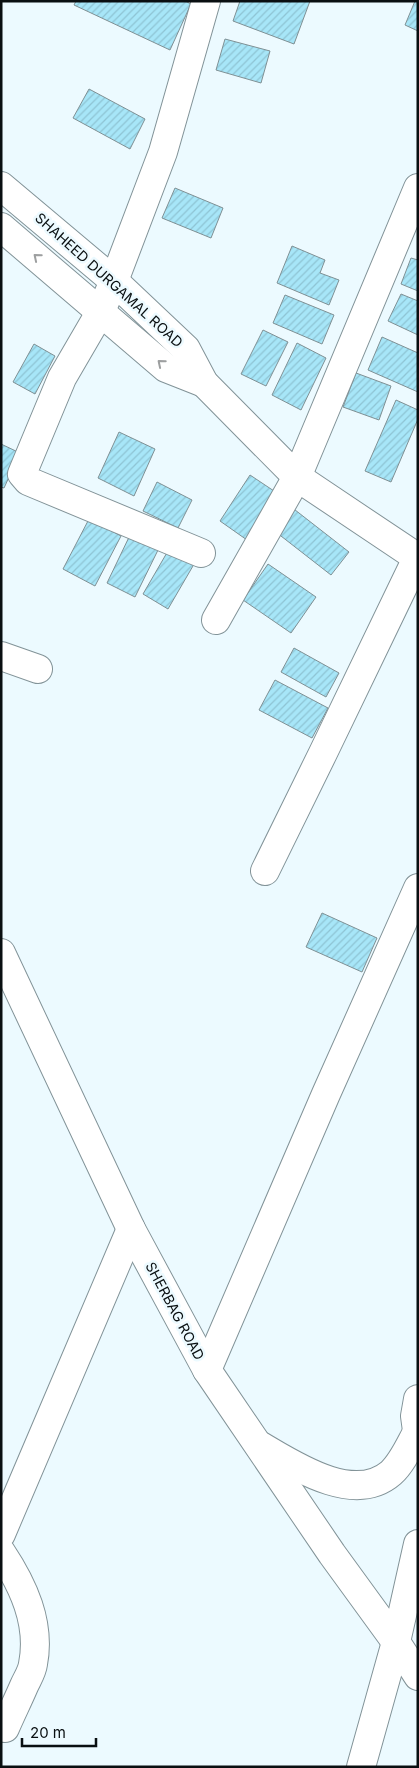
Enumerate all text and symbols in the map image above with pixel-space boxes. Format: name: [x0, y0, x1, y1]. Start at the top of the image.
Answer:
street label: SHAHEED DURGAMAL ROAD: [32, 209, 187, 350]
one-way arrow: [34, 254, 43, 263]
one-way arrow: [157, 359, 166, 368]
street label: SHERBAG ROAD: [142, 1259, 208, 1363]
scale bar: [22, 1716, 96, 1748]
text: 20 m: [30, 1723, 66, 1742]

